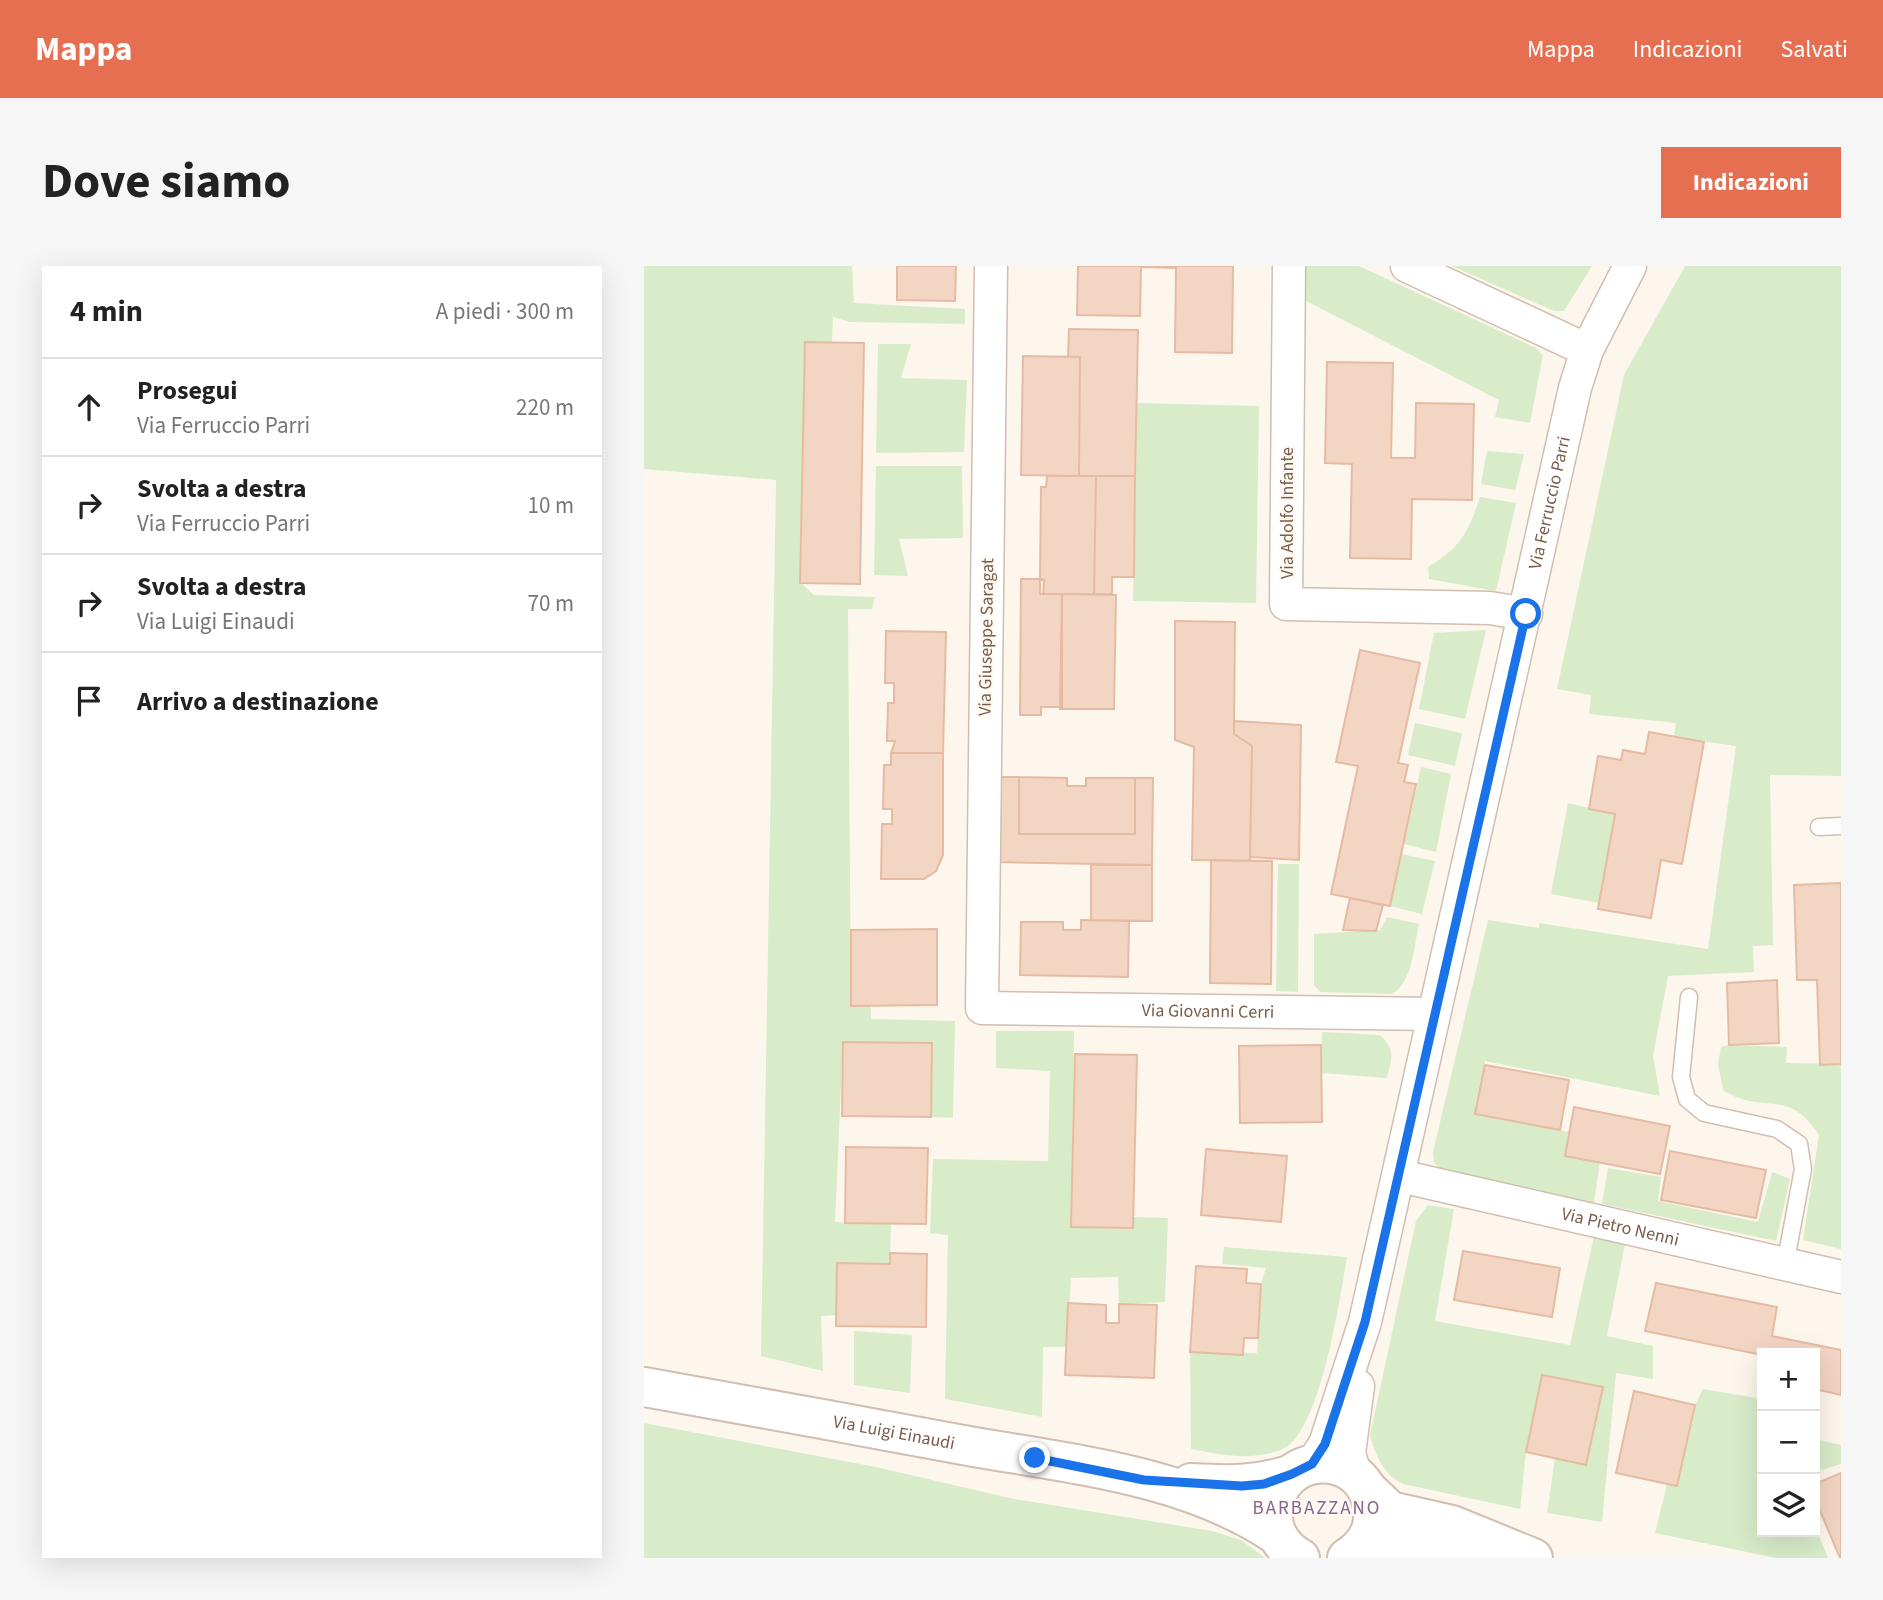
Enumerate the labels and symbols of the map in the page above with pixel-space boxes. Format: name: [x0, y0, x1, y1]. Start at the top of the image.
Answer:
street label: Via Ferruccio Parri: [1523, 434, 1577, 572]
street label: Via Adolfo Infante: [1275, 447, 1300, 579]
street label: Via Giuseppe Saragat: [973, 558, 1000, 716]
route start: [1510, 598, 1541, 629]
street label: Via Giovanni Cerri: [1141, 998, 1274, 1025]
street label: Via Pietro Nenni: [1559, 1201, 1682, 1253]
street label: Via Luigi Einaudi: [831, 1409, 957, 1456]
route end: [1019, 1442, 1050, 1473]
district label: BARBAZZANO: [1253, 1495, 1381, 1522]

